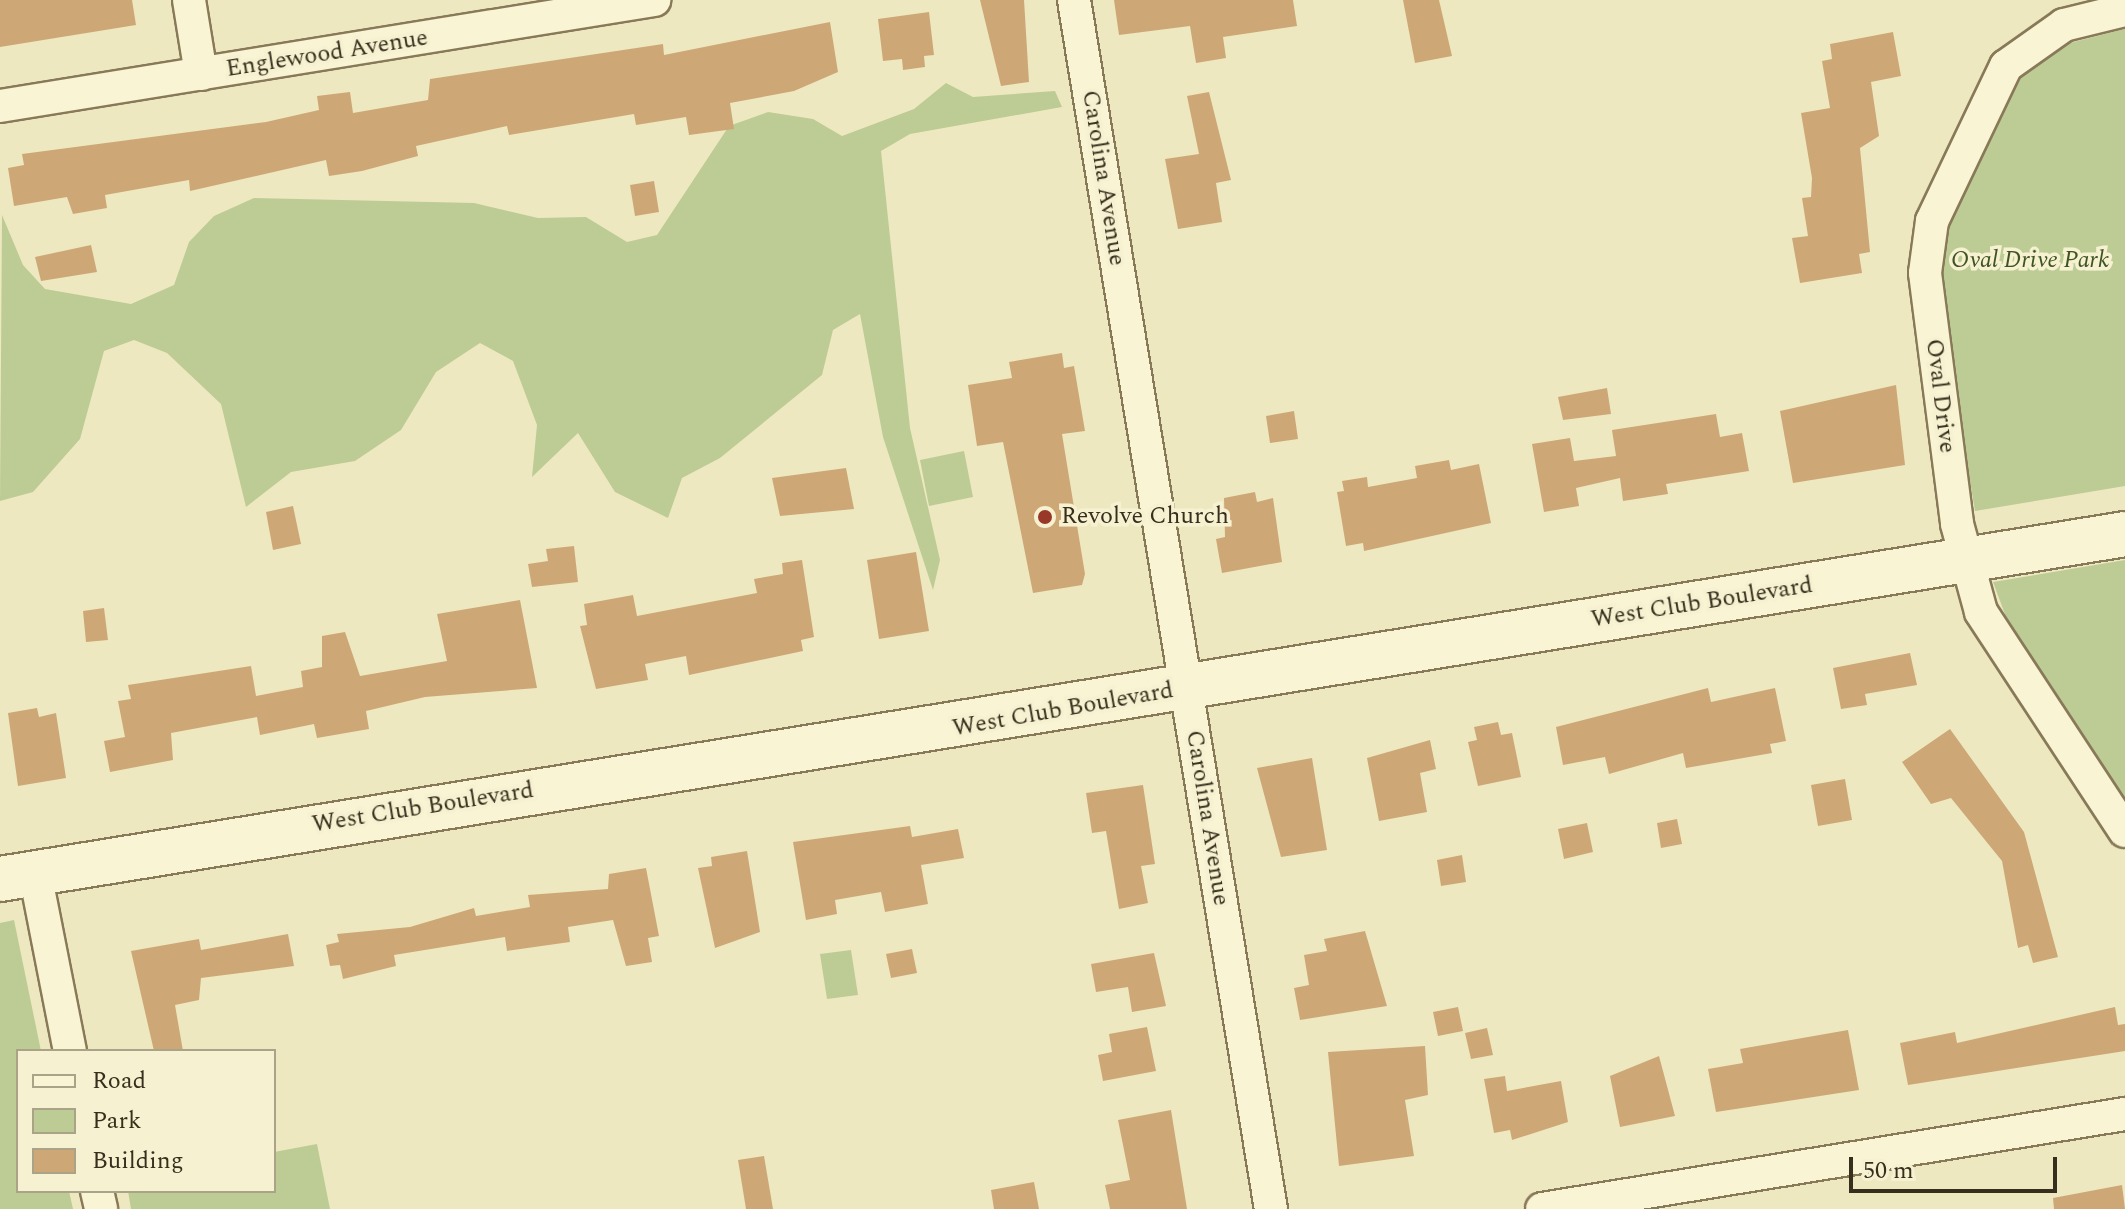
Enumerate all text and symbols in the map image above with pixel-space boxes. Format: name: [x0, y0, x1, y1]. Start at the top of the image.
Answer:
street label: Englewood Avenue: [224, 24, 430, 84]
street label: Carolina Avenue: [1075, 88, 1131, 268]
park label: Oval Drive Park: [1951, 247, 2109, 275]
street label: Oval Drive: [1919, 337, 1961, 455]
place label: Revolve Church: [1061, 503, 1229, 531]
marker: Revolve Church: [1036, 508, 1054, 526]
street label: West Club Boulevard: [1589, 571, 1815, 635]
street label: West Club Boulevard: [950, 676, 1176, 744]
street label: Carolina Avenue: [1179, 728, 1235, 908]
street label: West Club Boulevard: [310, 776, 536, 840]
legend: [16, 1049, 276, 1193]
text: Road: [92, 1063, 146, 1099]
text: Park: [92, 1103, 142, 1139]
scale bar: [1853, 1141, 2061, 1191]
text: Building: [92, 1143, 184, 1179]
text: 50 m: [1863, 1153, 1914, 1189]

